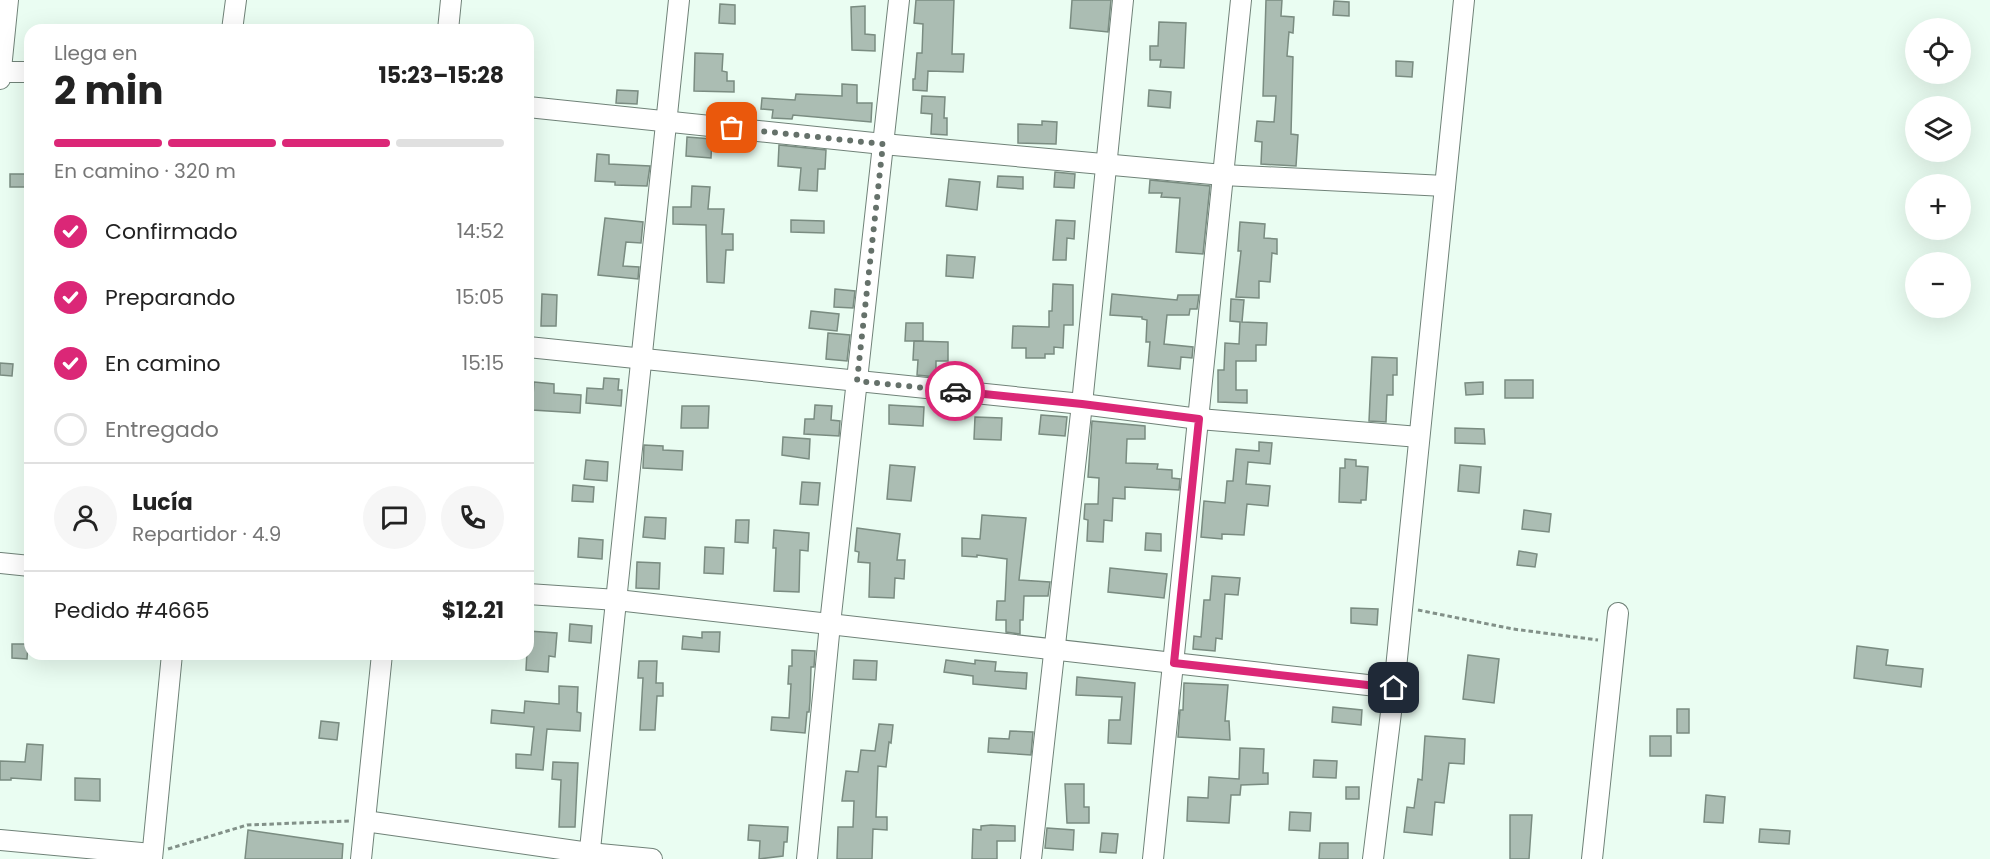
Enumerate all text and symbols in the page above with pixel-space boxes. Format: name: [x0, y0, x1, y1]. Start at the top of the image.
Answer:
map controls: [1905, 18, 1971, 318]
button: locate: [1905, 18, 1971, 84]
text: Llega en: [54, 39, 138, 67]
text: 15:23–15:28: [378, 60, 504, 91]
text: 2 min: [54, 63, 164, 118]
button: layers: [1905, 96, 1971, 162]
pin: [706, 102, 757, 153]
icon: bag: [715, 111, 748, 144]
text: En camino · 320 m: [54, 157, 236, 185]
button: +: [1905, 174, 1971, 240]
icon: check: [54, 215, 87, 248]
text: Confirmado: [105, 216, 238, 247]
text: 14:52: [457, 217, 504, 245]
button: −: [1905, 252, 1971, 318]
icon: check: [54, 281, 87, 314]
text: Preparando: [105, 282, 235, 313]
text: 15:05: [456, 283, 504, 311]
icon: check: [54, 347, 87, 380]
text: En camino: [105, 348, 221, 379]
text: 15:15: [462, 349, 504, 377]
courier: [925, 361, 985, 421]
icon: car: [939, 375, 972, 408]
text: Entregado: [105, 414, 219, 445]
button: person: [54, 486, 117, 549]
button: chat: [363, 486, 426, 549]
button: phone: [441, 486, 504, 549]
text: Lucía: [132, 487, 193, 518]
text: Repartidor · 4.9: [132, 520, 281, 548]
text: Pedido #4665: [54, 595, 210, 626]
text: $12.21: [442, 595, 504, 626]
pin: [1368, 662, 1419, 713]
icon: home: [1377, 671, 1410, 704]

